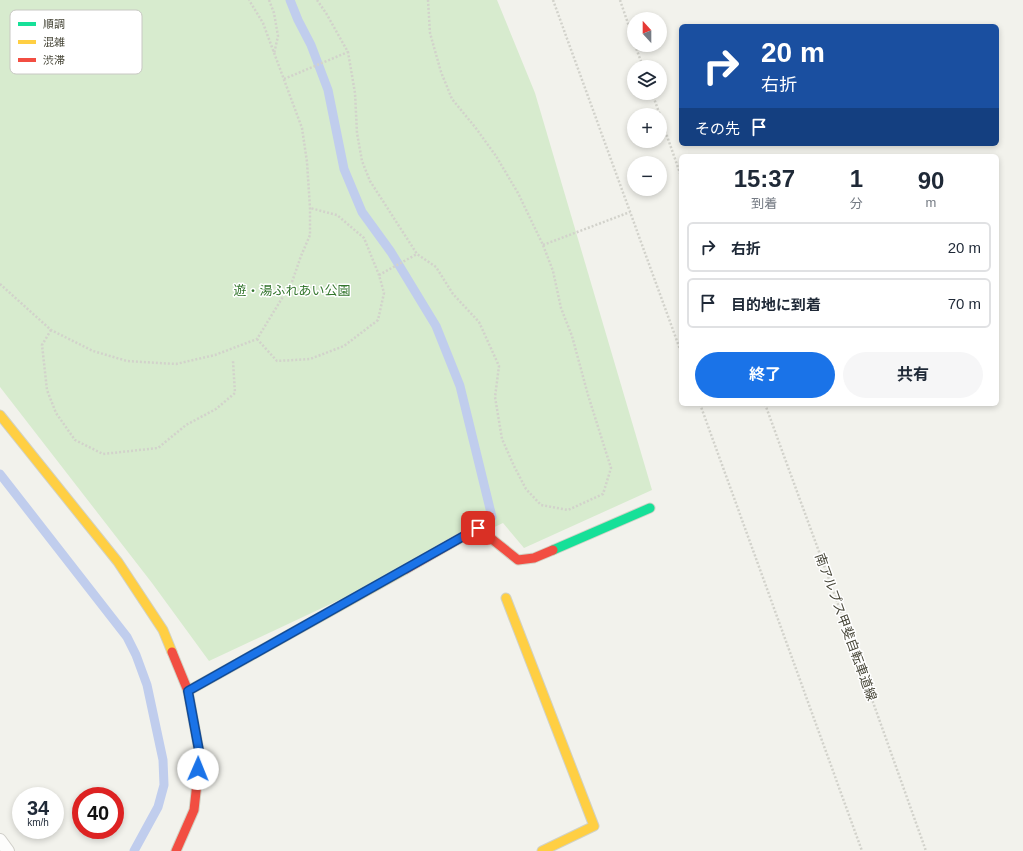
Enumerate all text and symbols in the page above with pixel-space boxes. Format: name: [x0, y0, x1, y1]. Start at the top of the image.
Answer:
legend: [10, 10, 142, 74]
north arrow: [627, 12, 667, 52]
map controls: [627, 12, 667, 196]
text: 順調: [43, 18, 65, 30]
text: 混雑: [43, 36, 65, 48]
text: 20 m: [761, 37, 825, 68]
icon: right: [695, 40, 747, 92]
text: 渋滞: [43, 54, 65, 66]
button: layers: [627, 60, 667, 100]
text: 右折: [761, 75, 797, 95]
button: +: [627, 108, 667, 148]
icon: arrive: [748, 116, 770, 138]
text: その先: [695, 120, 740, 137]
button: −: [627, 156, 667, 196]
text: 15:37: [734, 165, 795, 192]
text: 1: [850, 165, 863, 192]
text: 90: [918, 167, 944, 194]
text: m: [926, 195, 936, 210]
text: 到着: [751, 196, 777, 211]
text: 分: [850, 196, 863, 211]
icon: right: [697, 236, 719, 258]
text: 20 m: [948, 239, 981, 256]
text: 右折: [731, 240, 761, 257]
park label: 遊・湯ふれあい公園: [233, 283, 351, 298]
icon: arrive: [697, 292, 719, 314]
text: 70 m: [948, 295, 981, 312]
text: 目的地に到着: [731, 296, 821, 313]
button: 終了: [695, 352, 835, 398]
button: 共有: [843, 352, 983, 398]
pin: [461, 511, 495, 545]
icon: arrive: [467, 517, 489, 539]
street label: 南アルプス甲斐自転車道線: [812, 551, 880, 703]
position arrow: [177, 748, 219, 790]
speed limit sign: 40: [72, 787, 124, 839]
text: 34: [27, 797, 49, 819]
text: km/h: [27, 817, 49, 828]

